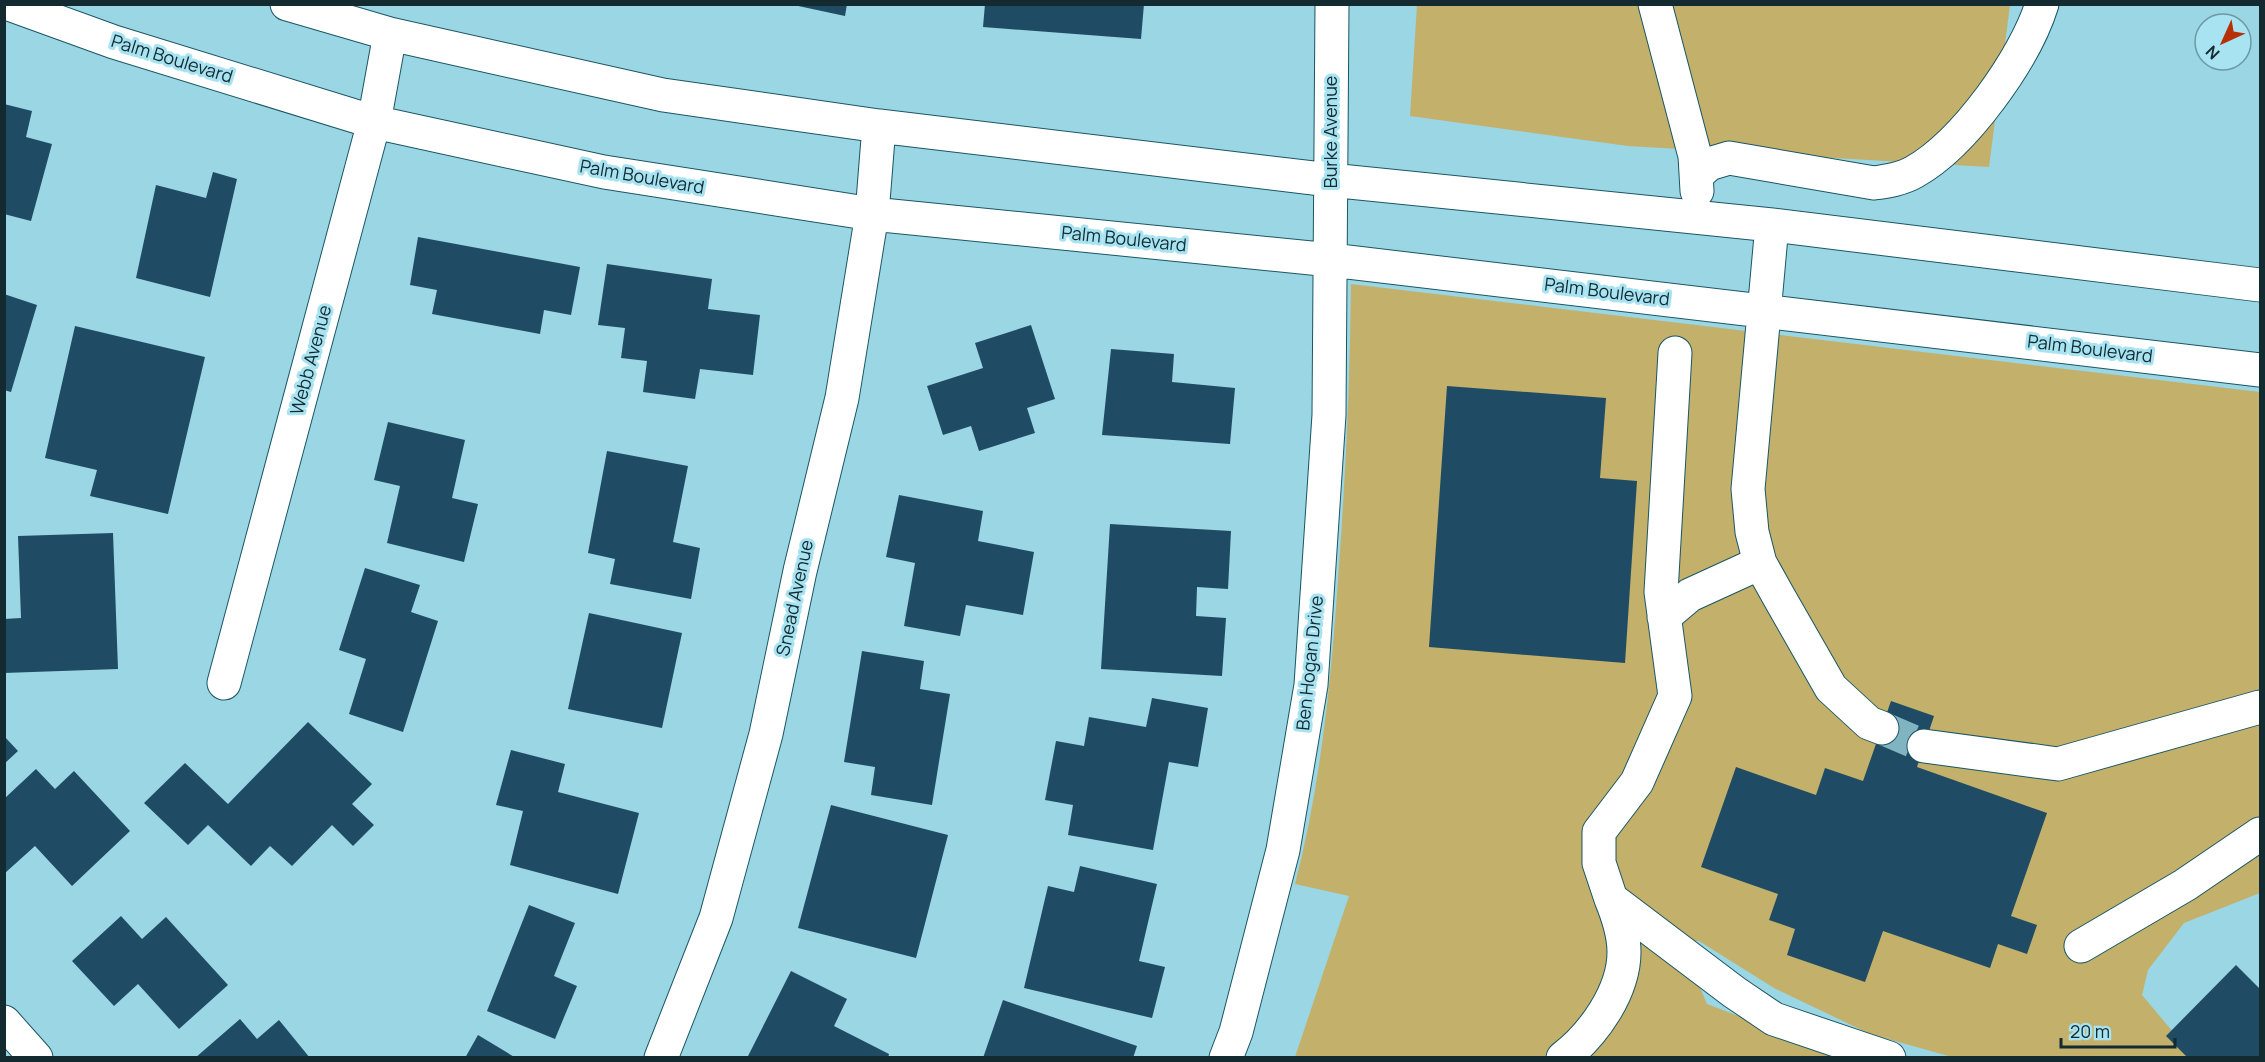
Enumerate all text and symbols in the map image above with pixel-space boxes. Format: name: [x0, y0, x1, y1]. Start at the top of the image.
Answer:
north arrow: [2193, 12, 2253, 72]
street label: Palm Boulevard: [109, 28, 236, 88]
text: N: [2201, 41, 2224, 64]
street label: Burke Avenue: [1318, 76, 1342, 188]
street label: Palm Boulevard: [578, 153, 706, 199]
street label: Palm Boulevard: [1060, 219, 1188, 257]
street label: Palm Boulevard: [1543, 271, 1671, 311]
street label: Webb Avenue: [284, 302, 336, 417]
street label: Palm Boulevard: [2026, 328, 2154, 368]
street label: Snead Avenue: [770, 538, 818, 658]
street label: Ben Hogan Drive: [1290, 594, 1328, 732]
scale bar: [2061, 1011, 2175, 1049]
text: 20 m: [2070, 1019, 2110, 1043]

